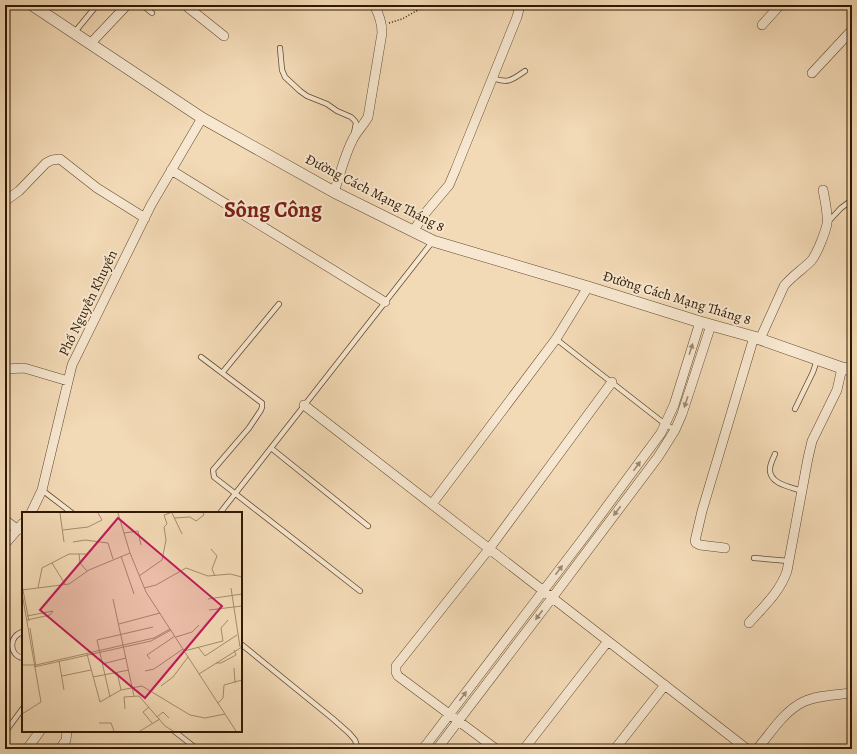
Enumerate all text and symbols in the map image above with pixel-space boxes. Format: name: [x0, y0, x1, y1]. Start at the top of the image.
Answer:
street label: Đường Cách Mạng Tháng 8: [302, 150, 448, 237]
district label: Sông Công: [224, 195, 323, 225]
street label: Phố Nguyễn Khuyến: [54, 246, 122, 359]
street label: Đường Cách Mạng Tháng 8: [600, 266, 754, 330]
one-way arrow: [688, 343, 694, 355]
one-way arrow: [683, 396, 689, 408]
one-way arrow: [632, 460, 641, 471]
one-way arrow: [613, 506, 621, 517]
inset map: [22, 512, 242, 732]
one-way arrow: [555, 565, 563, 575]
one-way arrow: [535, 610, 543, 621]
one-way arrow: [459, 690, 468, 701]

